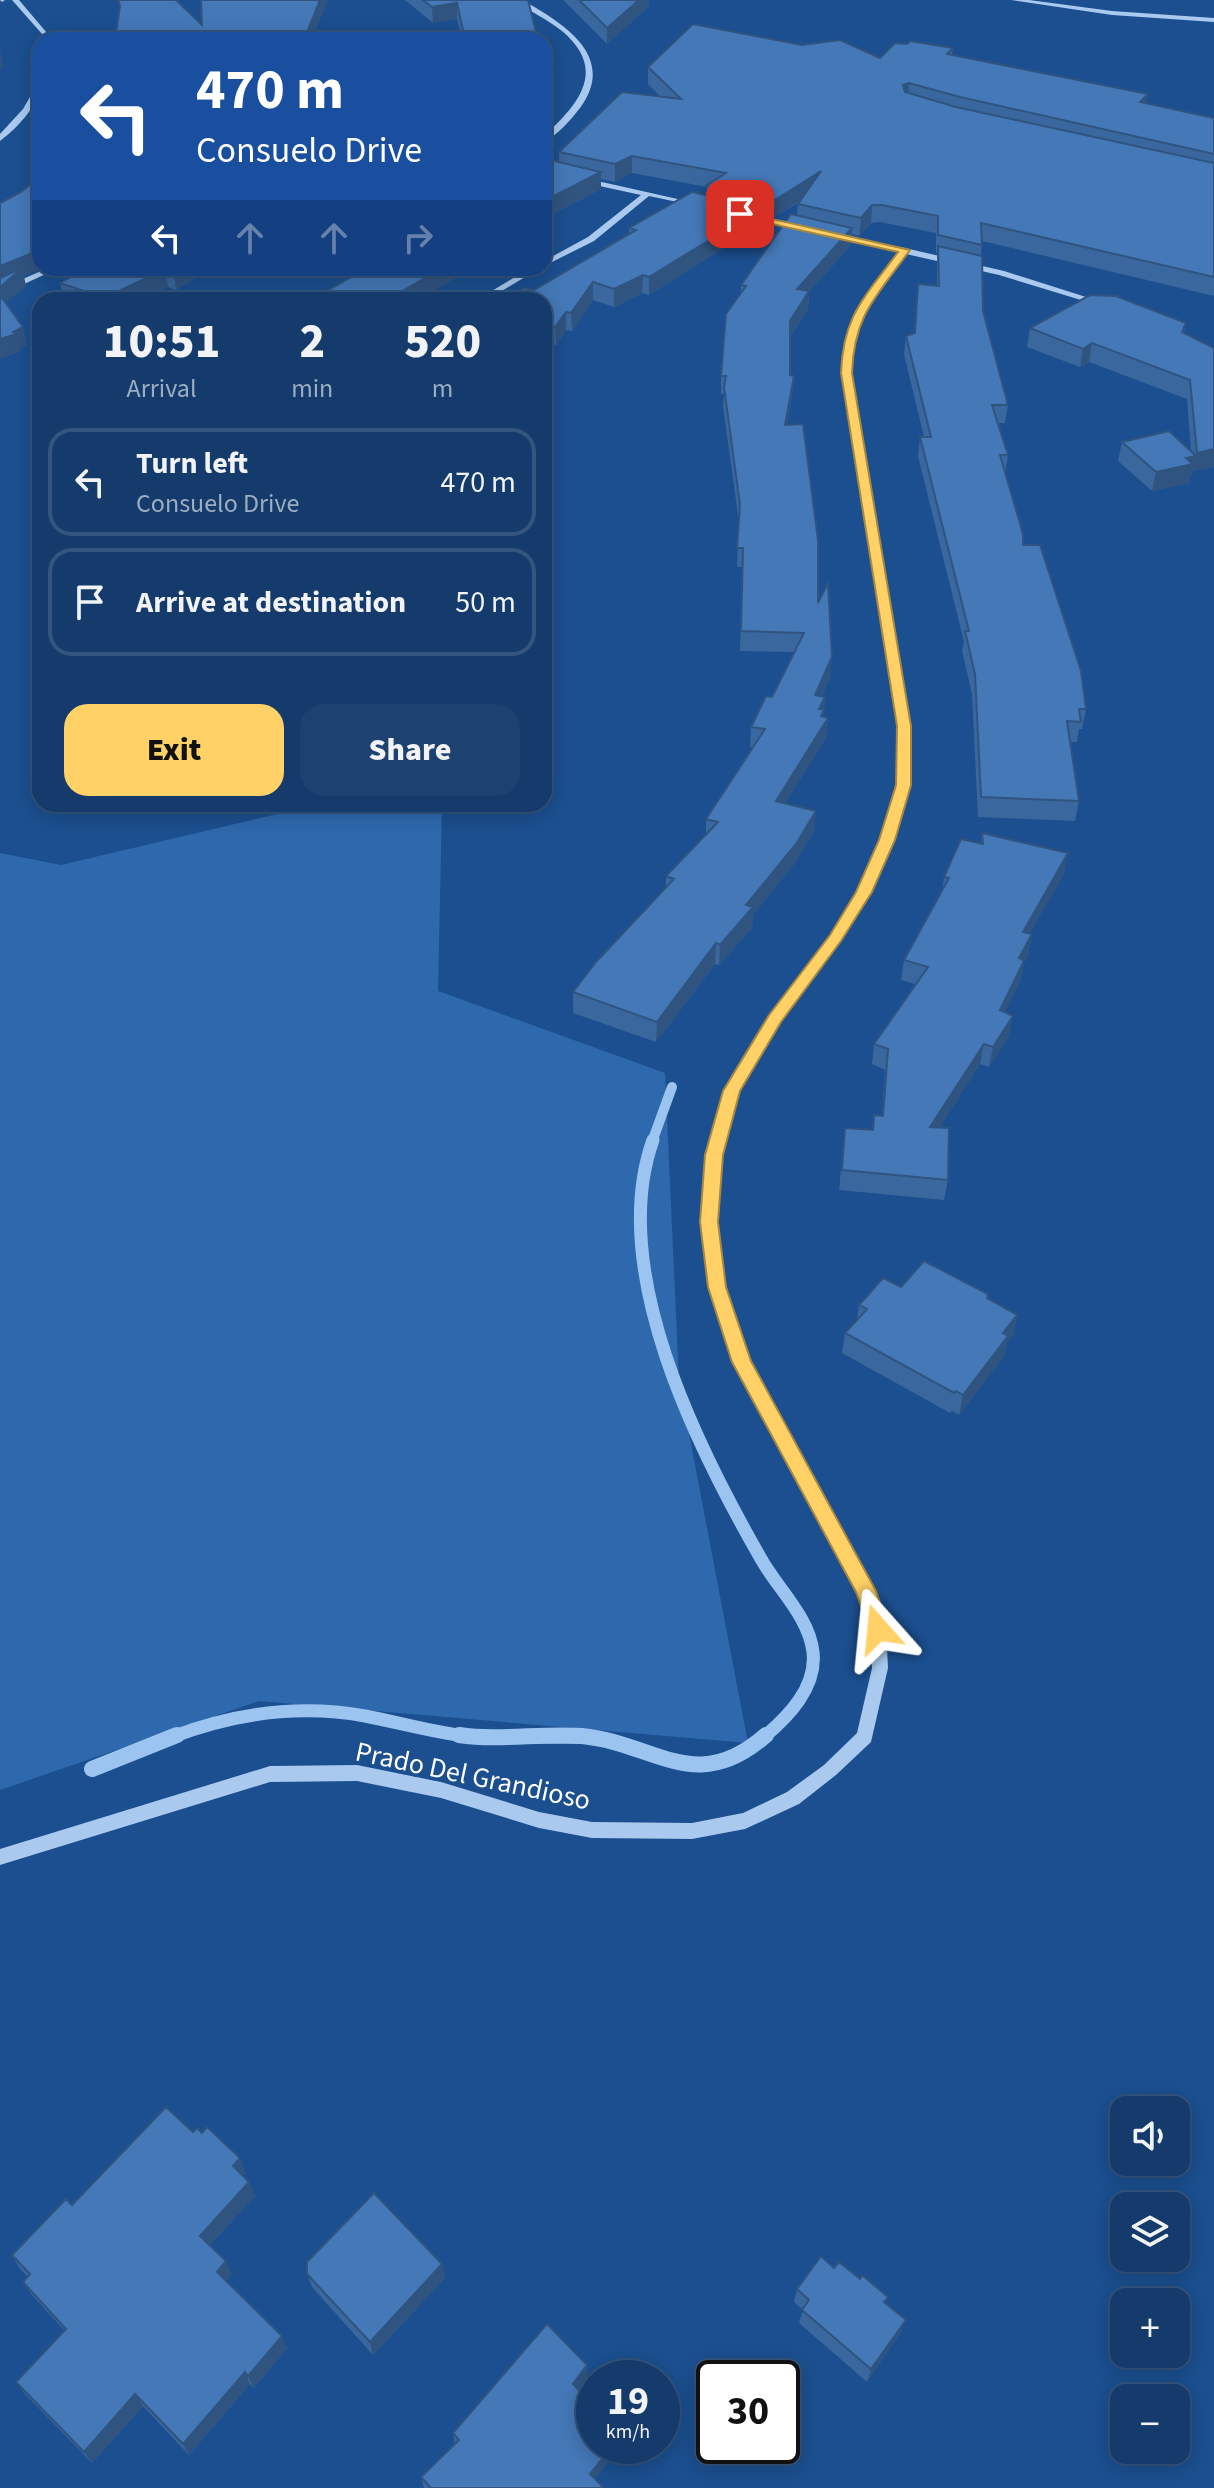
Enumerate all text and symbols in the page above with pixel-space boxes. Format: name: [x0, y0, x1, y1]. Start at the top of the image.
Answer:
text: 470 m: [196, 51, 344, 130]
icon: left: [64, 64, 168, 168]
text: Consuelo Drive: [196, 125, 422, 176]
pin: [706, 180, 774, 248]
icon: arrive: [718, 192, 762, 236]
icon: left: [144, 216, 188, 260]
icon: ahead: [228, 216, 272, 260]
icon: ahead: [312, 216, 356, 260]
icon: right: [396, 216, 440, 260]
text: 10:51: [103, 308, 220, 376]
text: 2: [299, 308, 325, 376]
text: 520: [404, 308, 481, 376]
text: Arrival: [127, 370, 197, 407]
text: min: [291, 370, 333, 407]
text: m: [432, 370, 453, 407]
text: Turn left: [136, 442, 248, 485]
icon: left: [68, 460, 112, 504]
text: 470 m: [440, 461, 516, 504]
text: Consuelo Drive: [136, 485, 299, 522]
icon: arrive: [68, 580, 112, 624]
text: Arrive at destination: [136, 581, 406, 624]
text: 50 m: [455, 581, 516, 624]
button: Exit: [64, 704, 284, 796]
button: Share: [300, 704, 520, 796]
position arrow: [836, 1587, 920, 1671]
street label: Prado Del Grandioso: [352, 1732, 594, 1820]
map controls: [1110, 2096, 1190, 2464]
button: sound: [1110, 2096, 1190, 2176]
button: layers: [1110, 2192, 1190, 2272]
button: +: [1110, 2288, 1190, 2368]
speed limit sign: 30: [696, 2360, 800, 2464]
text: 19: [607, 2373, 649, 2430]
button: −: [1110, 2384, 1190, 2464]
text: km/h: [606, 2418, 650, 2446]

